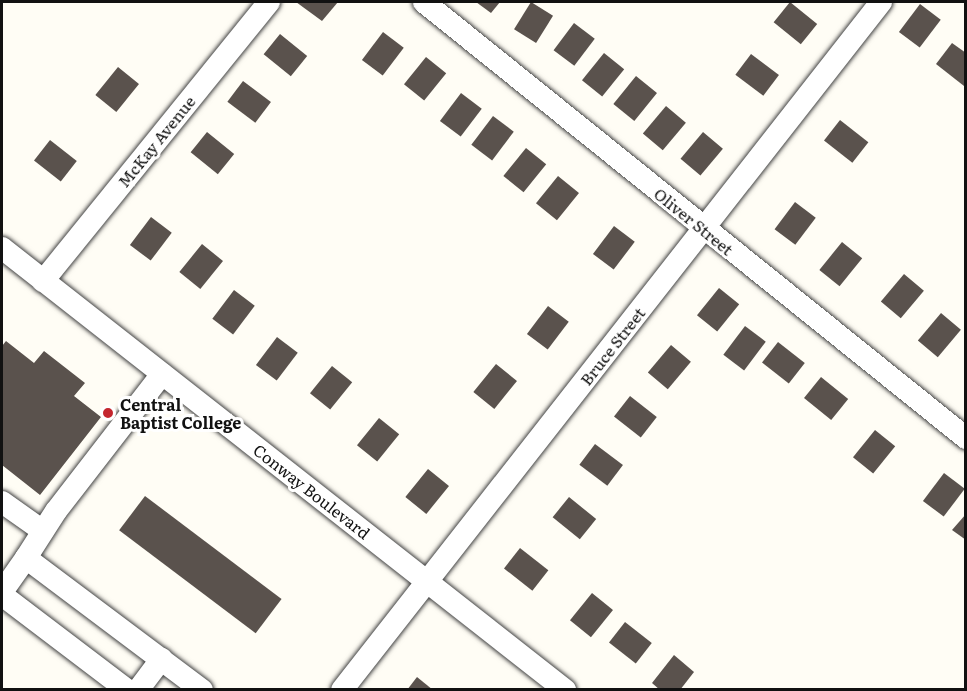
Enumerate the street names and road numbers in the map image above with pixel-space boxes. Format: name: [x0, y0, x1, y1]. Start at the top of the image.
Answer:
street label: McKay Avenue: [113, 91, 199, 191]
street label: Oliver Street: [651, 183, 737, 259]
street label: Bruce Street: [576, 303, 648, 389]
street label: Conway Boulevard: [250, 440, 374, 542]

